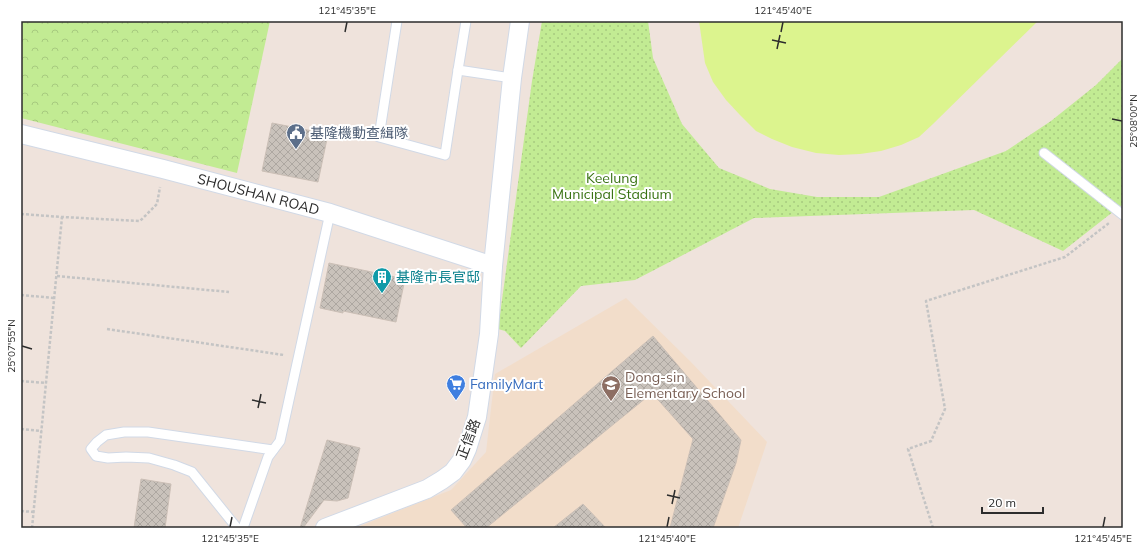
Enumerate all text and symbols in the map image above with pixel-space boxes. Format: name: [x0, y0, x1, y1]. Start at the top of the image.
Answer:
text: 121°45'35"E: [318, 4, 376, 17]
text: 121°45'40"E: [754, 4, 812, 17]
text: 25°08'00"N: [1127, 94, 1140, 148]
public building icon: 基隆機動查緝隊: [285, 122, 307, 150]
place label: 基隆機動查緝隊: [310, 124, 408, 142]
street label: SHOUSHAN ROAD: [196, 169, 321, 219]
park label: Keelung Municipal Stadium: [552, 169, 672, 203]
building icon: 基隆市長官邸: [371, 266, 393, 294]
place label: 基隆市長官邸: [396, 268, 480, 286]
text: 25°07'55"N: [5, 319, 18, 373]
place label: Dong-sin Elementary School: [625, 368, 745, 402]
supermarket icon: FamilyMart: [445, 373, 467, 401]
school or university icon: Dong-sin Elementary School: [600, 374, 622, 402]
place label: FamilyMart: [470, 375, 543, 393]
street label: 正信路: [452, 416, 484, 462]
scale bar: [982, 489, 1043, 515]
text: 20 m: [988, 495, 1016, 510]
text: 121°45'35"E: [201, 532, 259, 545]
text: 121°45'40"E: [638, 532, 696, 545]
text: 121°45'45"E: [1074, 532, 1132, 545]

